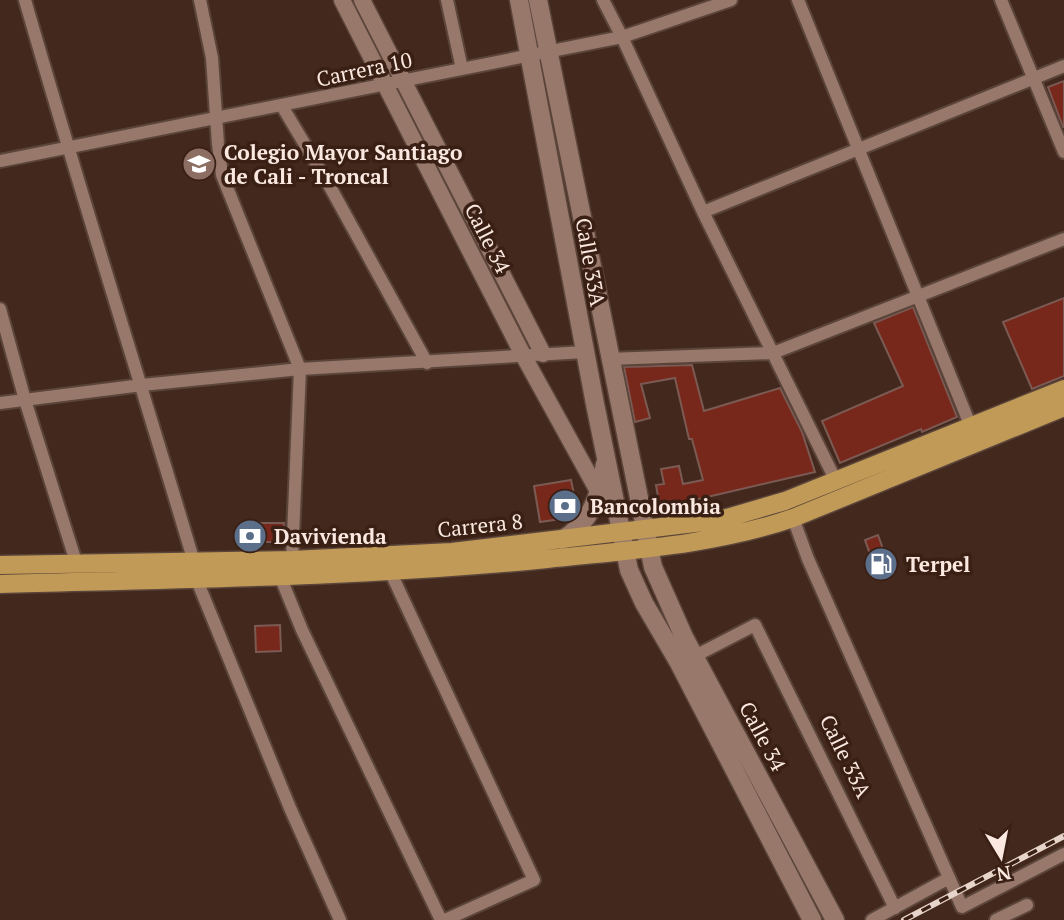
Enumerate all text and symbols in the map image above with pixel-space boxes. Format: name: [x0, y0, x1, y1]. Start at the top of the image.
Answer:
street label: Carrera 10: [314, 45, 414, 93]
place label: Colegio Mayor Santiago de Cali - Troncal: [224, 138, 462, 190]
school or university icon: Colegio Mayor Santiago de Cali - Troncal: [180, 145, 218, 183]
street label: Calle 34: [459, 198, 518, 278]
street label: Calle 33A: [569, 216, 613, 309]
bank icon: Bancolombia: [546, 487, 584, 525]
place label: Bancolombia: [590, 492, 721, 520]
street label: Carrera 8: [436, 507, 524, 543]
bank icon: Davivienda: [231, 517, 269, 555]
place label: Davivienda: [274, 522, 387, 550]
fuel station icon: Terpel: [862, 545, 900, 583]
place label: Terpel: [906, 550, 970, 578]
street label: Calle 34: [733, 696, 793, 776]
street label: Calle 33A: [814, 710, 878, 803]
north arrow: [966, 822, 1036, 892]
text: N: [994, 861, 1013, 888]

